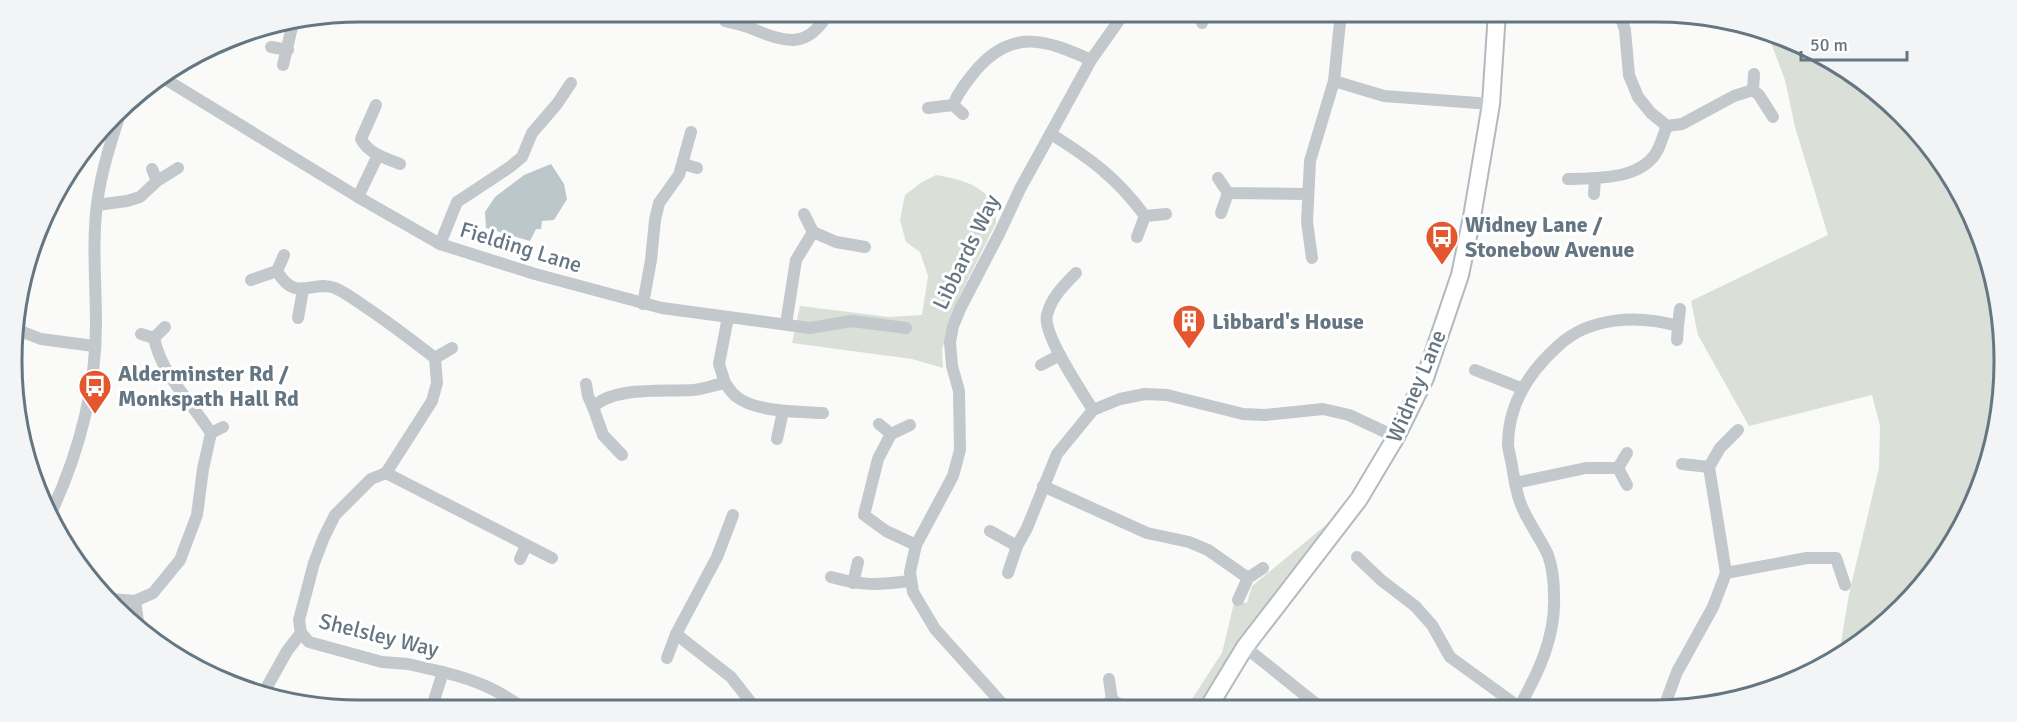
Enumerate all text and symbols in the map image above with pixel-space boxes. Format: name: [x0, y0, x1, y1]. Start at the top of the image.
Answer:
scale bar: [1801, 24, 1908, 62]
text: 50 m: [1810, 34, 1848, 56]
street label: Libbards Way: [927, 190, 1006, 314]
place label: Widney Lane / Stonebow Avenue: [1465, 211, 1634, 263]
street label: Fielding Lane: [457, 216, 585, 278]
bus stop icon: Widney Lane / Stonebow Avenue: [1424, 219, 1460, 266]
building icon: Libbard's House: [1171, 303, 1207, 350]
place label: Libbard's House: [1212, 308, 1364, 335]
street label: Widney Lane: [1380, 326, 1452, 446]
place label: Alderminster Rd / Monkspath Hall Rd: [118, 360, 299, 412]
bus stop icon: Alderminster Rd / Monkspath Hall Rd: [77, 368, 113, 415]
street label: Shelsley Way: [316, 607, 442, 663]

